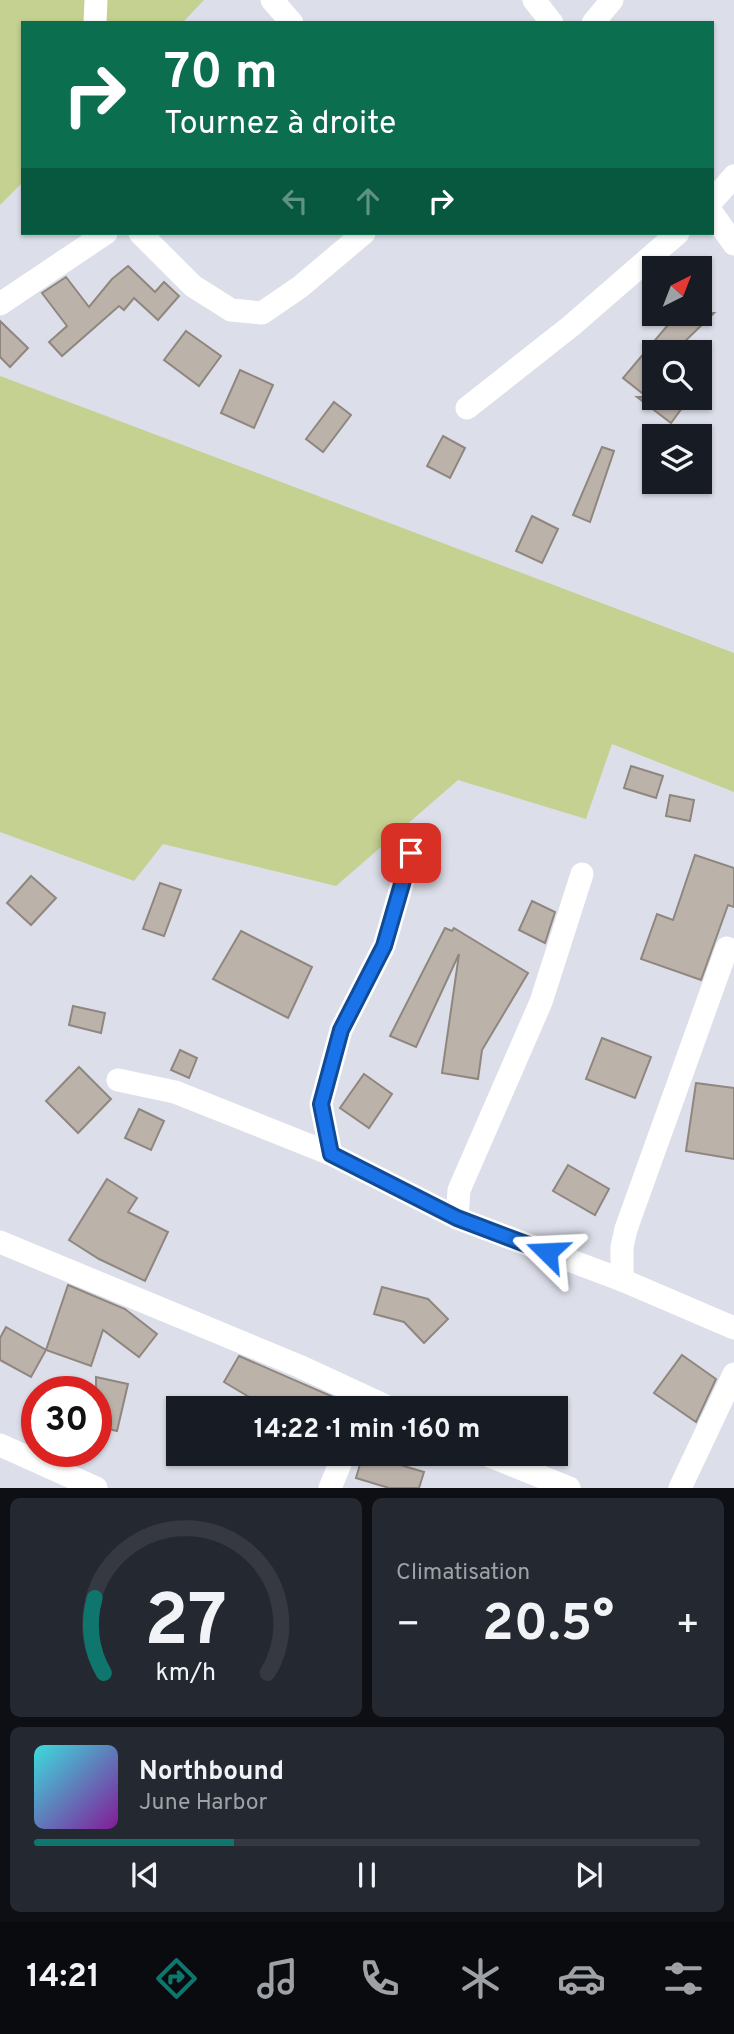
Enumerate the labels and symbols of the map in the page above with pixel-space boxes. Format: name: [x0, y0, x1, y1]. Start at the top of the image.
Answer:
north arrow: [642, 256, 712, 326]
pin: [381, 823, 441, 883]
position arrow: [510, 1215, 584, 1289]
speed limit sign: 30: [21, 1376, 112, 1467]

